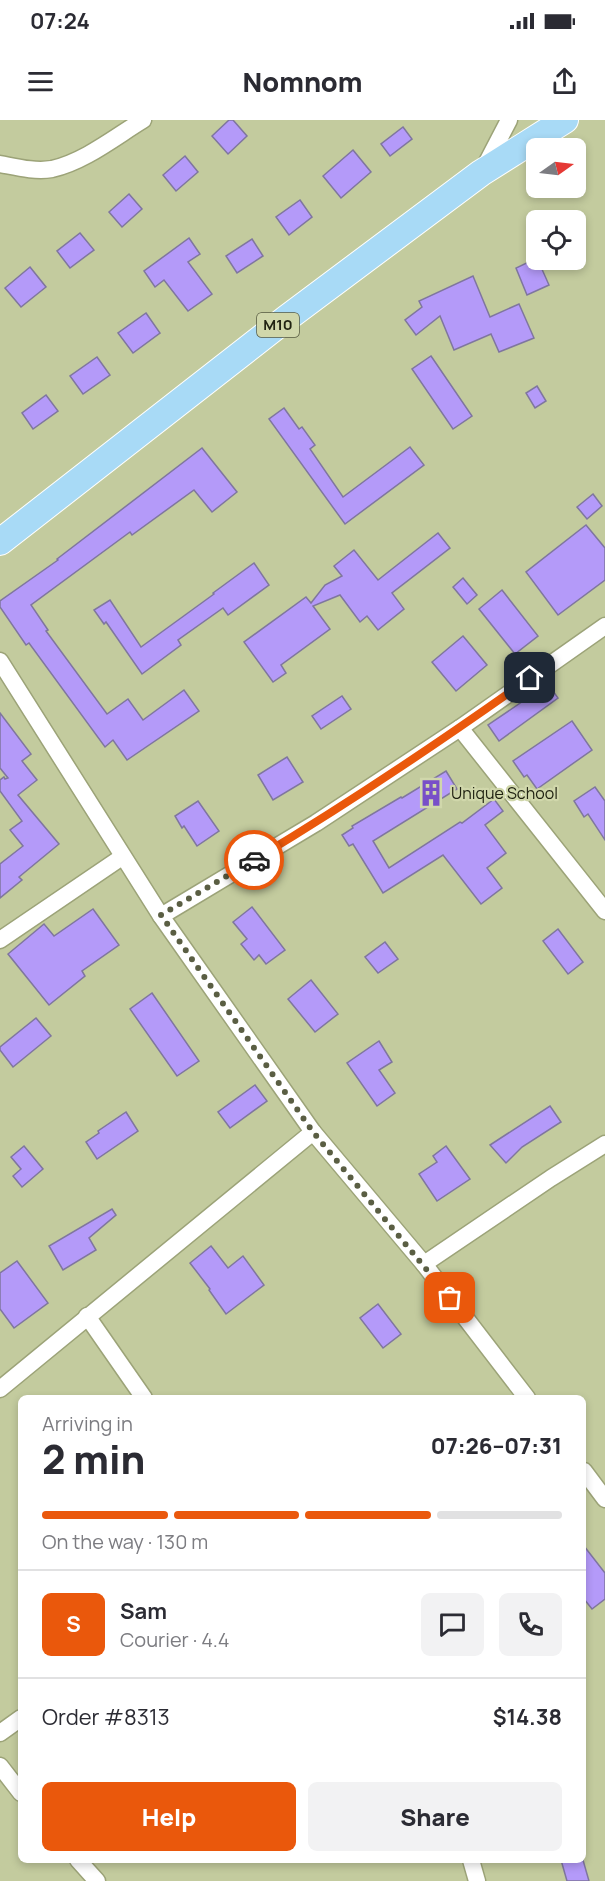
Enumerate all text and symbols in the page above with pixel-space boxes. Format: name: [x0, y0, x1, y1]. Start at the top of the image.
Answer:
text: 07:24: [30, 6, 90, 36]
text: Nomnom: [243, 63, 362, 100]
icon: menu: [24, 65, 57, 98]
icon: share: [548, 65, 581, 98]
north arrow: [526, 138, 586, 198]
map controls: [526, 138, 586, 270]
button: locate: [526, 210, 586, 270]
road number: M10: [257, 313, 299, 337]
pin: [504, 652, 555, 703]
icon: home: [513, 661, 546, 694]
building icon: Unique School: [416, 778, 446, 808]
place label: Unique School: [451, 782, 558, 804]
courier: [224, 830, 284, 890]
icon: car: [238, 844, 271, 877]
pin: [424, 1272, 475, 1323]
icon: bag: [433, 1281, 466, 1314]
text: Arriving in: [42, 1410, 133, 1437]
text: 07:26–07:31: [431, 1431, 562, 1461]
text: 2 min: [42, 1432, 145, 1486]
text: On the way · 130 m: [42, 1528, 208, 1555]
button: chat: [421, 1593, 484, 1656]
button: phone: [499, 1593, 562, 1656]
text: Sam: [120, 1596, 167, 1626]
text: S: [66, 1609, 81, 1639]
text: Courier · 4.4: [120, 1626, 230, 1653]
text: Order #8313: [42, 1702, 170, 1732]
text: $14.38: [493, 1702, 562, 1732]
button: Help: [42, 1782, 296, 1851]
button: Share: [308, 1782, 562, 1851]

